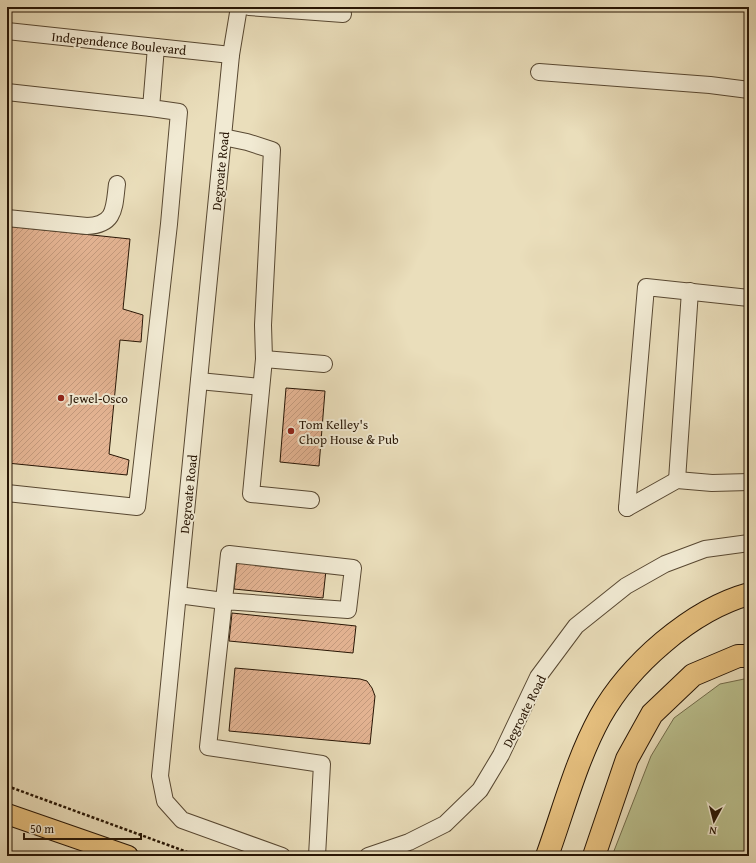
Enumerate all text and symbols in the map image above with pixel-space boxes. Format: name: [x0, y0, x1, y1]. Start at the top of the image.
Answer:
street label: Independence Boulevard: [51, 27, 187, 60]
street label: Degroate Road: [207, 131, 234, 211]
place label: Jewel-Osco: [67, 389, 128, 408]
marker: Jewel-Osco: [56, 393, 66, 403]
place label: Tom Kelley's Chop House & Pub: [299, 415, 399, 449]
marker: Tom Kelley's Chop House & Pub: [286, 426, 296, 436]
street label: Degroate Road: [175, 454, 202, 534]
street label: Degroate Road: [498, 672, 551, 751]
north arrow: [694, 801, 734, 841]
scale bar: [24, 815, 141, 841]
text: 50 m: [30, 820, 54, 837]
text: N: [708, 822, 717, 839]

